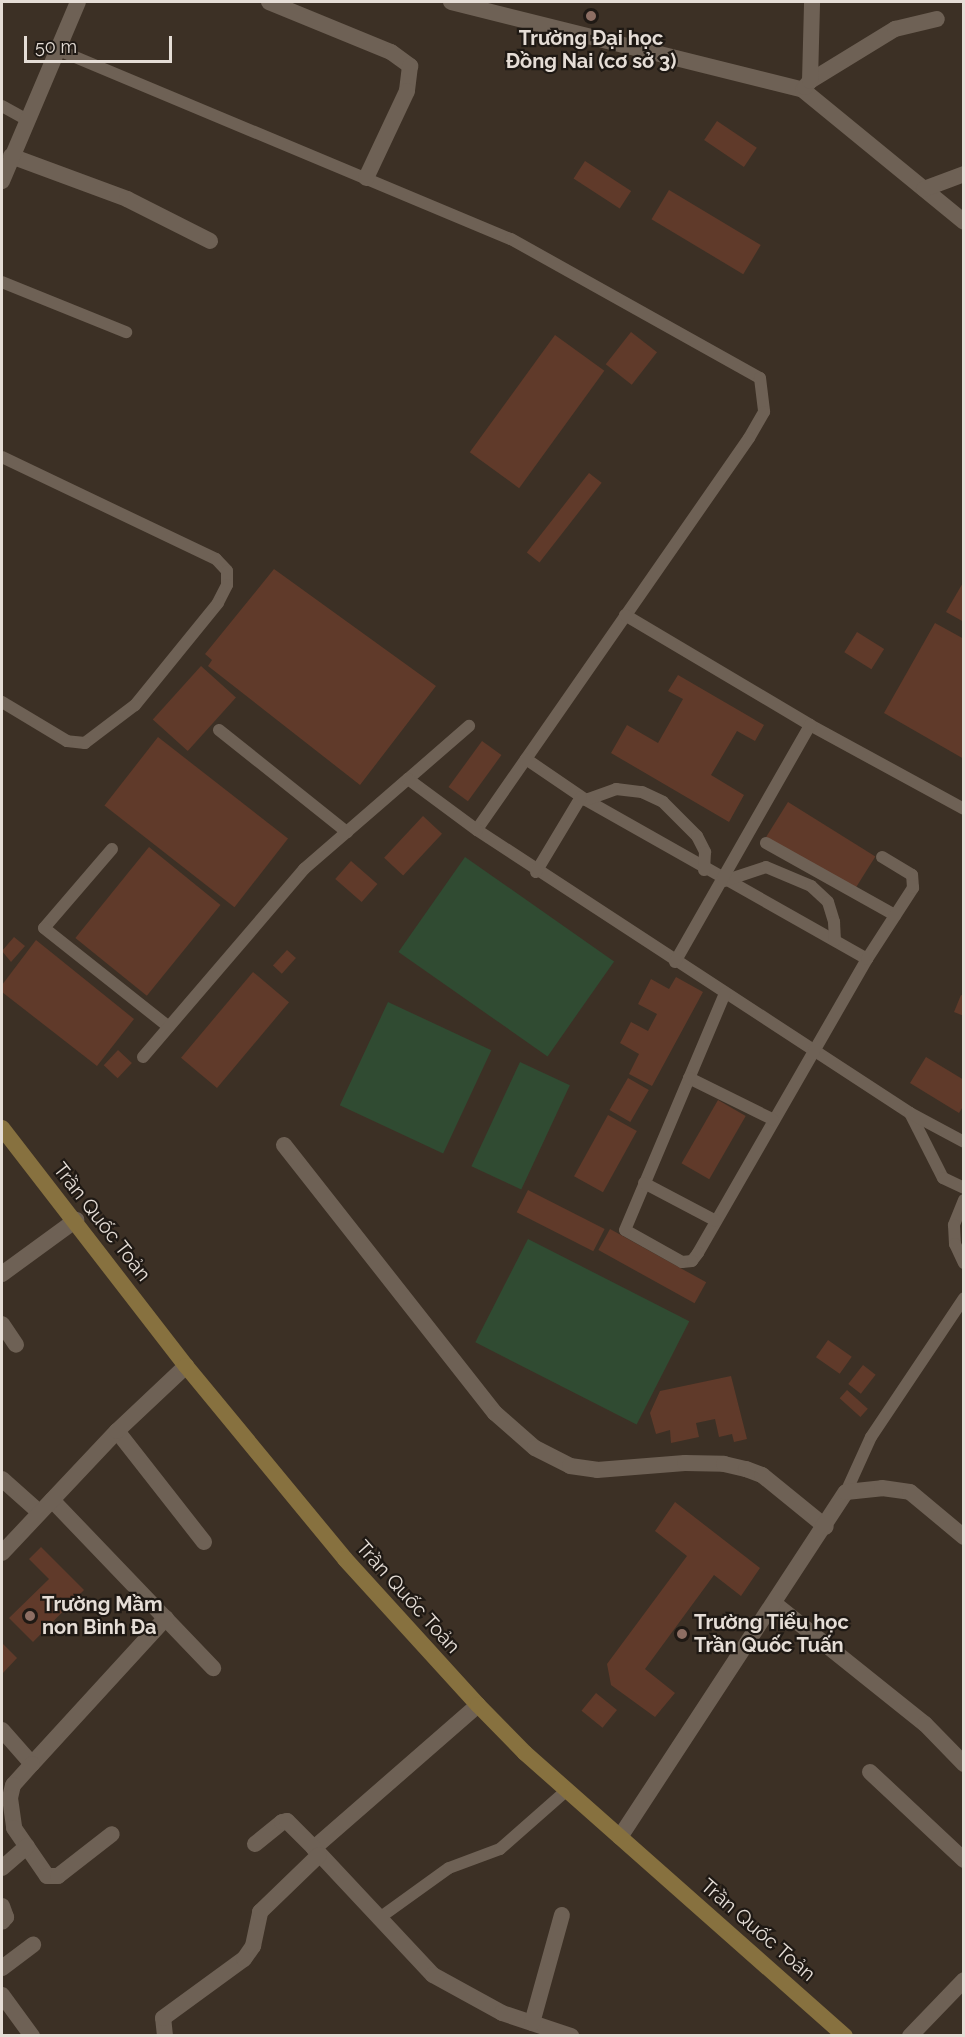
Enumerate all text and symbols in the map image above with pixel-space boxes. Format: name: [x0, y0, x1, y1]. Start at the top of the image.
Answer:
marker: Trường Đại học Đồng Nai (cơ sở 3): [584, 9, 598, 23]
scale bar: [27, 24, 176, 62]
place label: Trường Đại học Đồng Nai (cơ sở 3): [506, 26, 676, 73]
text: 50 m: [35, 36, 77, 57]
street label: Trần Quốc Toản: [48, 1158, 156, 1286]
street label: Trần Quốc Toản: [351, 1535, 465, 1659]
place label: Trường Mầm non Bình Đa: [42, 1592, 163, 1639]
marker: Trường Mầm non Bình Đa: [23, 1609, 37, 1623]
place label: Trường Tiểu học Trần Quốc Tuấn: [694, 1610, 849, 1657]
marker: Trường Tiểu học Trần Quốc Tuấn: [675, 1627, 689, 1641]
street label: Trần Quốc Toản: [696, 1874, 820, 1986]

